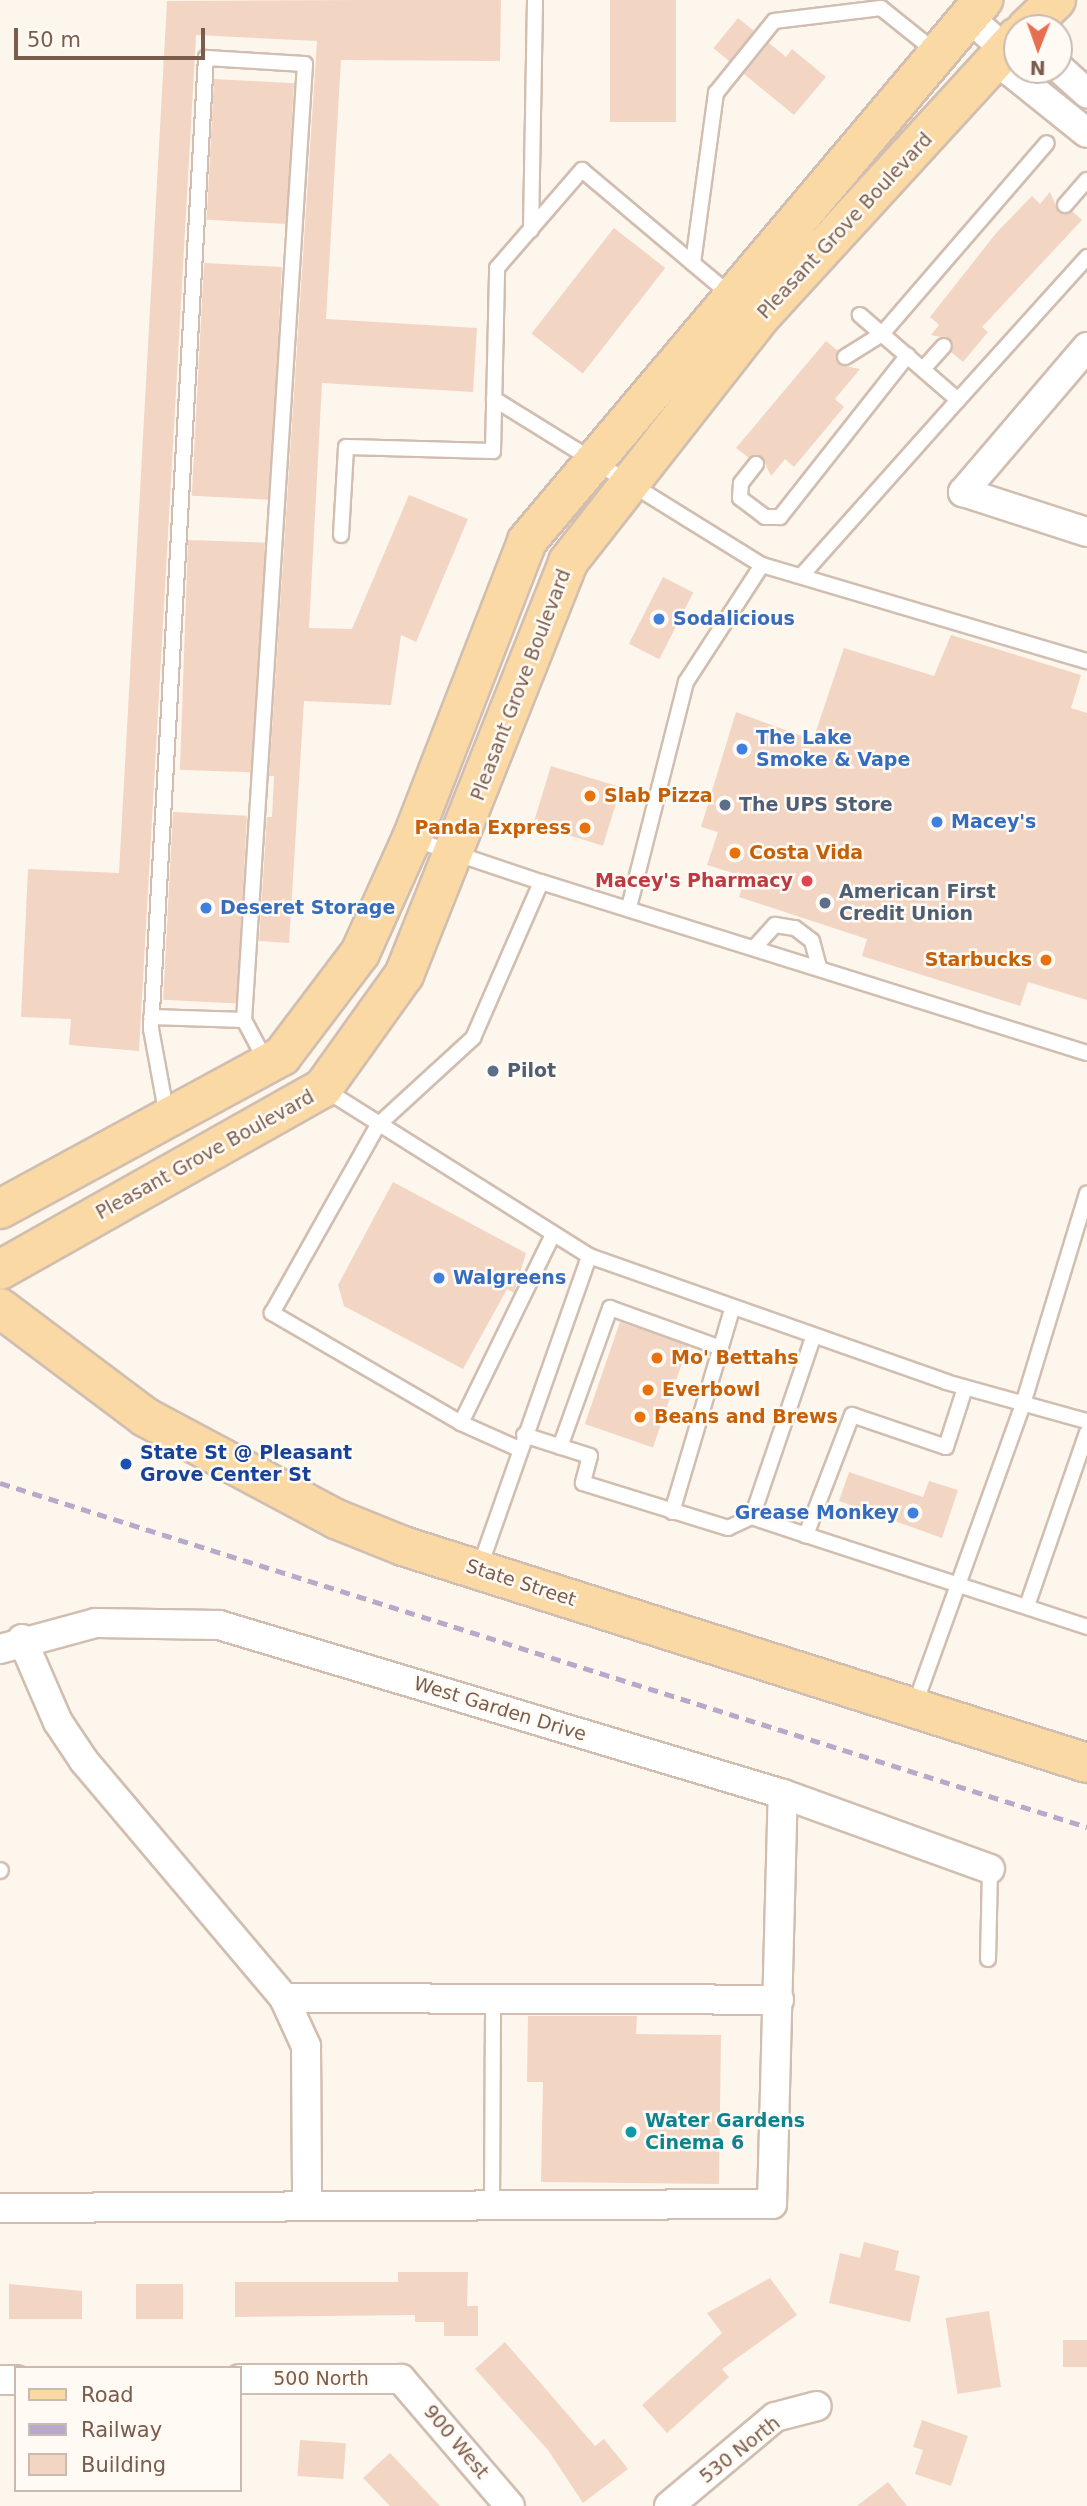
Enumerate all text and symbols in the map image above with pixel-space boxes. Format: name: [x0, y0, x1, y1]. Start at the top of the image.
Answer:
scale bar: [18, 14, 208, 58]
north arrow: [1003, 14, 1073, 84]
text: 50 m: [27, 28, 81, 52]
text: N: [1030, 57, 1046, 79]
street label: Pleasant Grove Boulevard: [753, 128, 937, 324]
street label: Pleasant Grove Boulevard: [466, 566, 576, 804]
place label: Sodalicious: [673, 608, 795, 630]
marker: Sodalicious: [651, 611, 667, 627]
place label: The Lake Smoke & Vape: [756, 727, 910, 771]
marker: The Lake Smoke & Vape: [734, 741, 750, 757]
place label: Slab Pizza: [604, 785, 713, 807]
marker: Slab Pizza: [582, 788, 598, 804]
place label: The UPS Store: [739, 794, 893, 816]
marker: The UPS Store: [717, 797, 733, 813]
place label: Macey's: [951, 811, 1036, 833]
marker: Macey's: [929, 814, 945, 830]
place label: Panda Express: [414, 817, 571, 839]
marker: Panda Express: [577, 820, 593, 836]
place label: Costa Vida: [749, 842, 863, 864]
marker: Costa Vida: [727, 845, 743, 861]
place label: Macey's Pharmacy: [595, 870, 793, 892]
marker: Macey's Pharmacy: [799, 873, 815, 889]
place label: American First Credit Union: [839, 881, 996, 925]
marker: American First Credit Union: [817, 895, 833, 911]
place label: Deseret Storage: [220, 897, 395, 919]
marker: Deseret Storage: [198, 900, 214, 916]
place label: Starbucks: [925, 949, 1032, 971]
marker: Starbucks: [1038, 952, 1054, 968]
place label: Pilot: [507, 1060, 556, 1082]
marker: Pilot: [485, 1063, 501, 1079]
street label: Pleasant Grove Boulevard: [92, 1085, 318, 1225]
place label: Walgreens: [453, 1267, 566, 1289]
marker: Walgreens: [431, 1270, 447, 1286]
place label: Mo' Bettahs: [671, 1347, 799, 1369]
marker: Mo' Bettahs: [649, 1350, 665, 1366]
place label: Everbowl: [662, 1379, 760, 1401]
marker: Everbowl: [640, 1382, 656, 1398]
place label: Beans and Brews: [654, 1406, 838, 1428]
marker: Beans and Brews: [632, 1409, 648, 1425]
place label: State St @ Pleasant Grove Center St: [140, 1442, 352, 1486]
marker: State St @ Pleasant Grove Center St: [118, 1456, 134, 1472]
place label: Grease Monkey: [735, 1502, 899, 1524]
marker: Grease Monkey: [905, 1505, 921, 1521]
street label: State Street: [463, 1555, 579, 1611]
street label: West Garden Drive: [411, 1672, 589, 1746]
place label: Water Gardens Cinema 6: [645, 2110, 805, 2154]
marker: Water Gardens Cinema 6: [623, 2124, 639, 2140]
legend: [14, 2366, 242, 2492]
street label: 500 North: [273, 2368, 369, 2390]
text: Road: [81, 2383, 134, 2407]
street label: 900 West: [419, 2401, 493, 2483]
street label: 530 North: [695, 2412, 785, 2488]
text: Railway: [81, 2418, 162, 2442]
text: Building: [81, 2453, 166, 2477]

